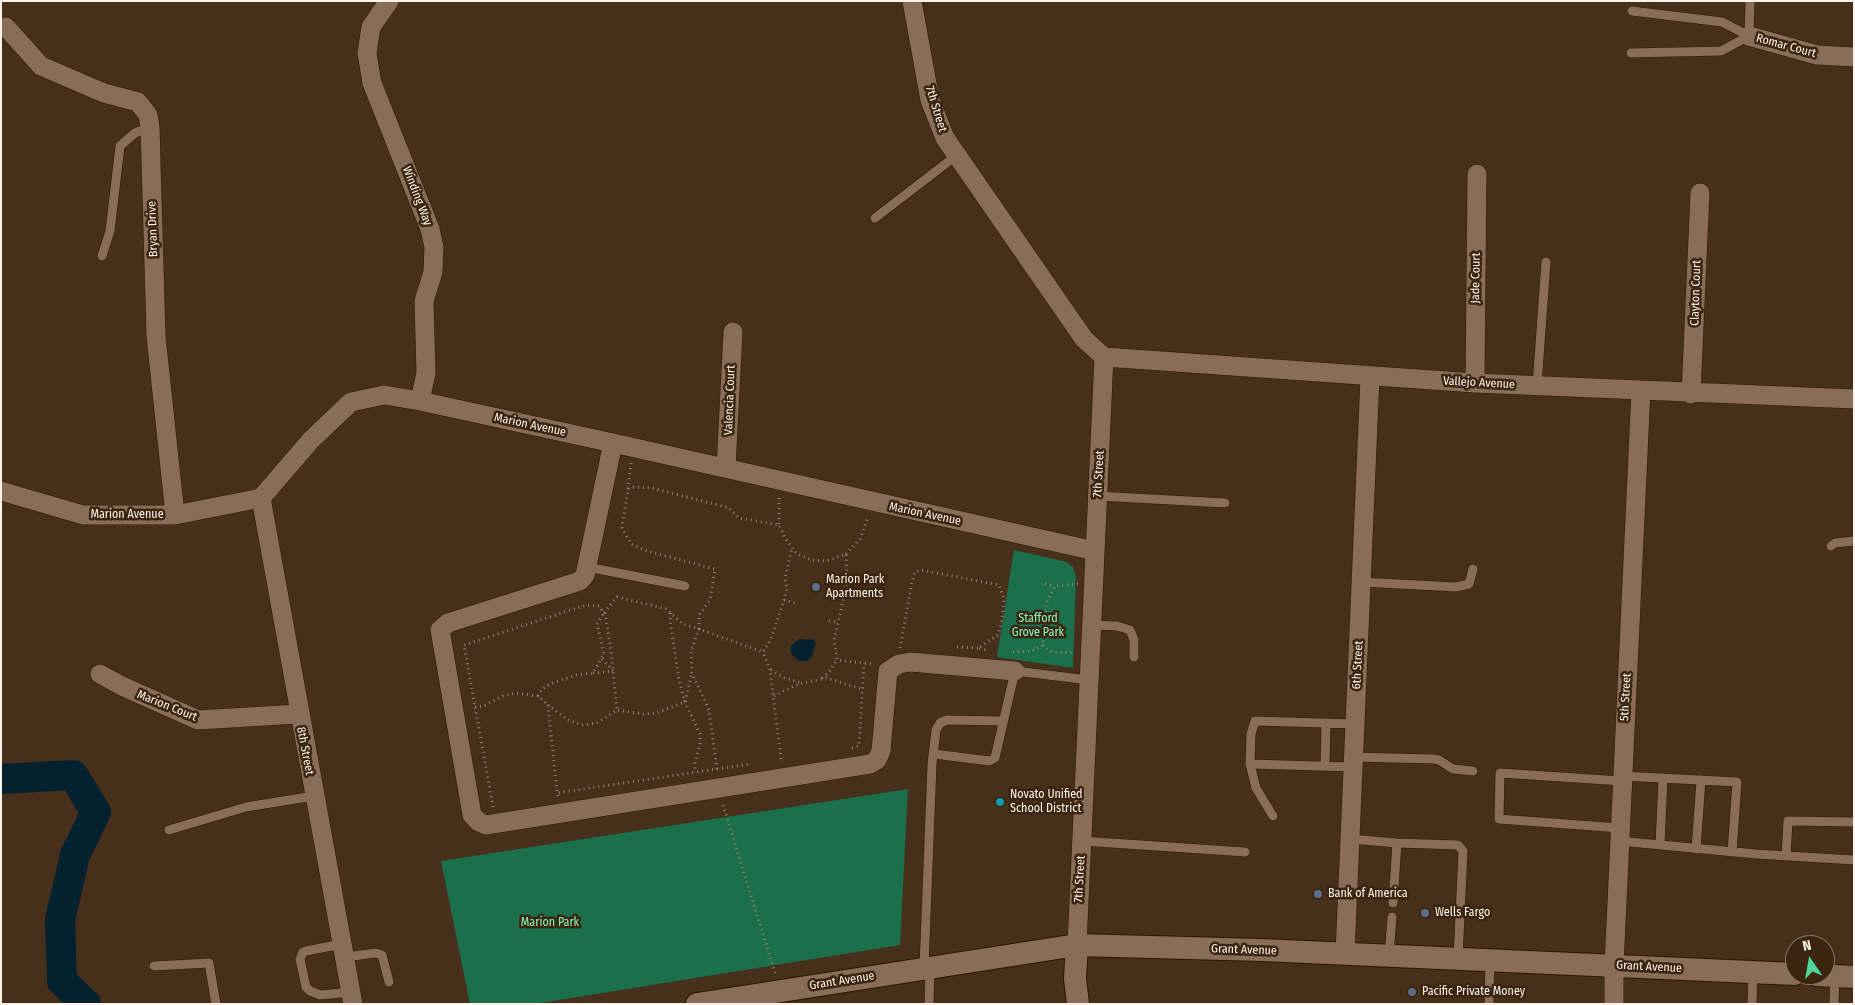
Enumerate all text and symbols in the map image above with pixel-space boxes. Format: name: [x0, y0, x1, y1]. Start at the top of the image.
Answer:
street label: Romar Court: [1755, 31, 1817, 61]
street label: 7th Street: [922, 84, 950, 134]
street label: Winding Way: [399, 164, 435, 228]
street label: Bryan Drive: [145, 201, 161, 257]
street label: Jade Court: [1468, 252, 1484, 304]
street label: Clayton Court: [1688, 260, 1704, 326]
street label: Valencia Court: [722, 365, 738, 435]
street label: Vallejo Avenue: [1443, 374, 1515, 392]
street label: Marion Avenue: [493, 410, 567, 440]
street label: 7th Street: [1091, 450, 1107, 498]
street label: Marion Avenue: [888, 499, 962, 529]
street label: Marion Avenue: [90, 508, 164, 522]
place label: Marion Park Apartments: [826, 573, 884, 601]
marker: Marion Park Apartments: [810, 581, 822, 593]
park label: Stafford Grove Park: [1012, 612, 1064, 640]
street label: 6th Street: [1350, 640, 1366, 690]
street label: 5th Street: [1618, 673, 1634, 721]
street label: Marion Court: [135, 687, 199, 725]
street label: 8th Street: [293, 726, 317, 776]
place label: Novato Unified School District: [1010, 788, 1083, 816]
marker: Novato Unified School District: [994, 796, 1006, 808]
street label: 7th Street: [1072, 855, 1088, 903]
place label: Bank of America: [1328, 887, 1408, 901]
marker: Bank of America: [1312, 888, 1324, 900]
place label: Wells Fargo: [1435, 906, 1490, 920]
marker: Wells Fargo: [1419, 907, 1431, 919]
park label: Marion Park: [521, 916, 579, 930]
north arrow: [1785, 935, 1835, 985]
text: N: [1801, 937, 1813, 955]
street label: Grant Avenue: [1211, 942, 1277, 958]
street label: Grant Avenue: [1616, 958, 1682, 976]
street label: Grant Avenue: [808, 969, 876, 993]
place label: Pacific Private Money: [1422, 985, 1525, 999]
marker: Pacific Private Money: [1406, 986, 1418, 998]

